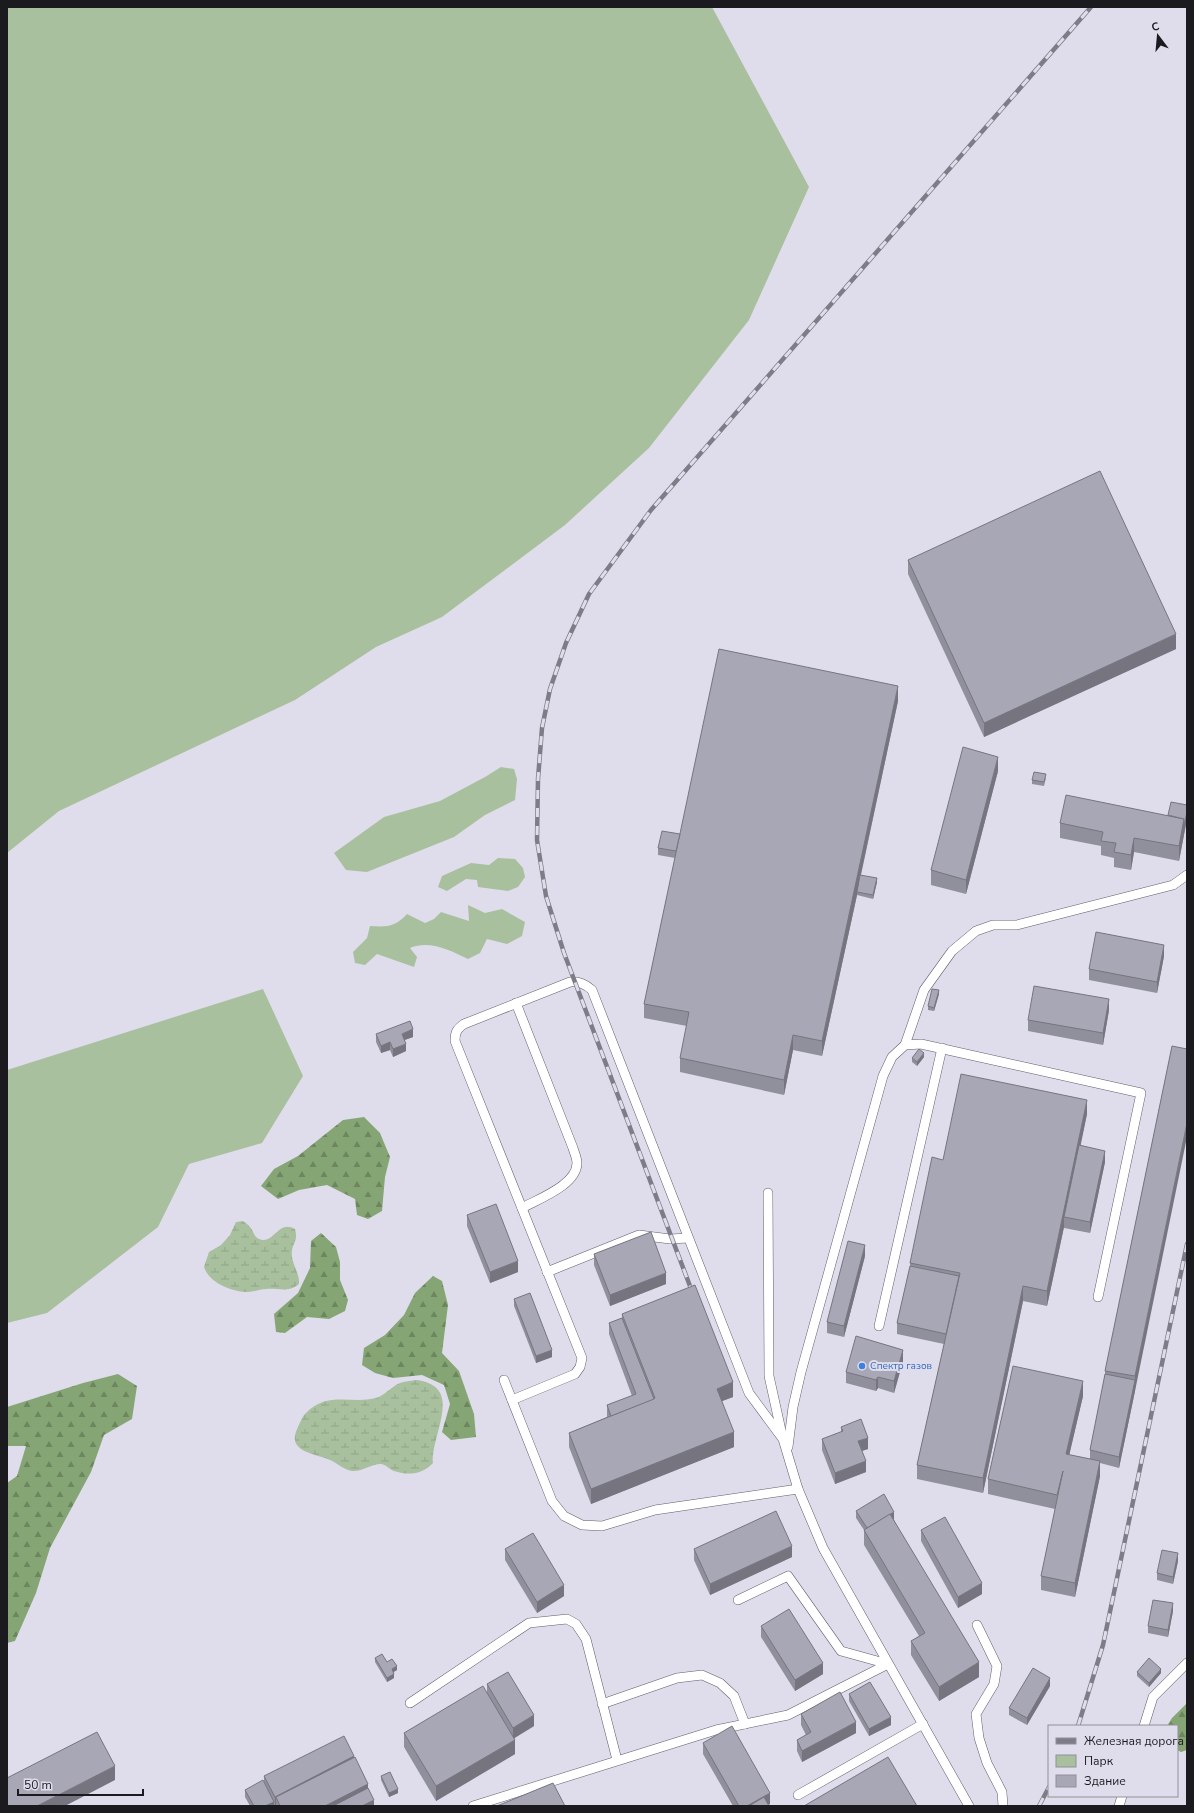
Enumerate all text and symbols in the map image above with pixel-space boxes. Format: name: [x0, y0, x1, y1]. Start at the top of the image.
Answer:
north arrow: [1138, 16, 1178, 56]
text: С: [1150, 18, 1162, 35]
place label: Спектр газов: [870, 1359, 933, 1373]
marker: Спектр газов: [857, 1361, 867, 1371]
legend: [1048, 1725, 1178, 1797]
text: Железная дорога: [1084, 1733, 1184, 1749]
text: Парк: [1084, 1753, 1114, 1769]
scale bar: [18, 1771, 143, 1797]
text: Здание: [1084, 1773, 1126, 1789]
text: 50 m: [24, 1777, 52, 1793]

